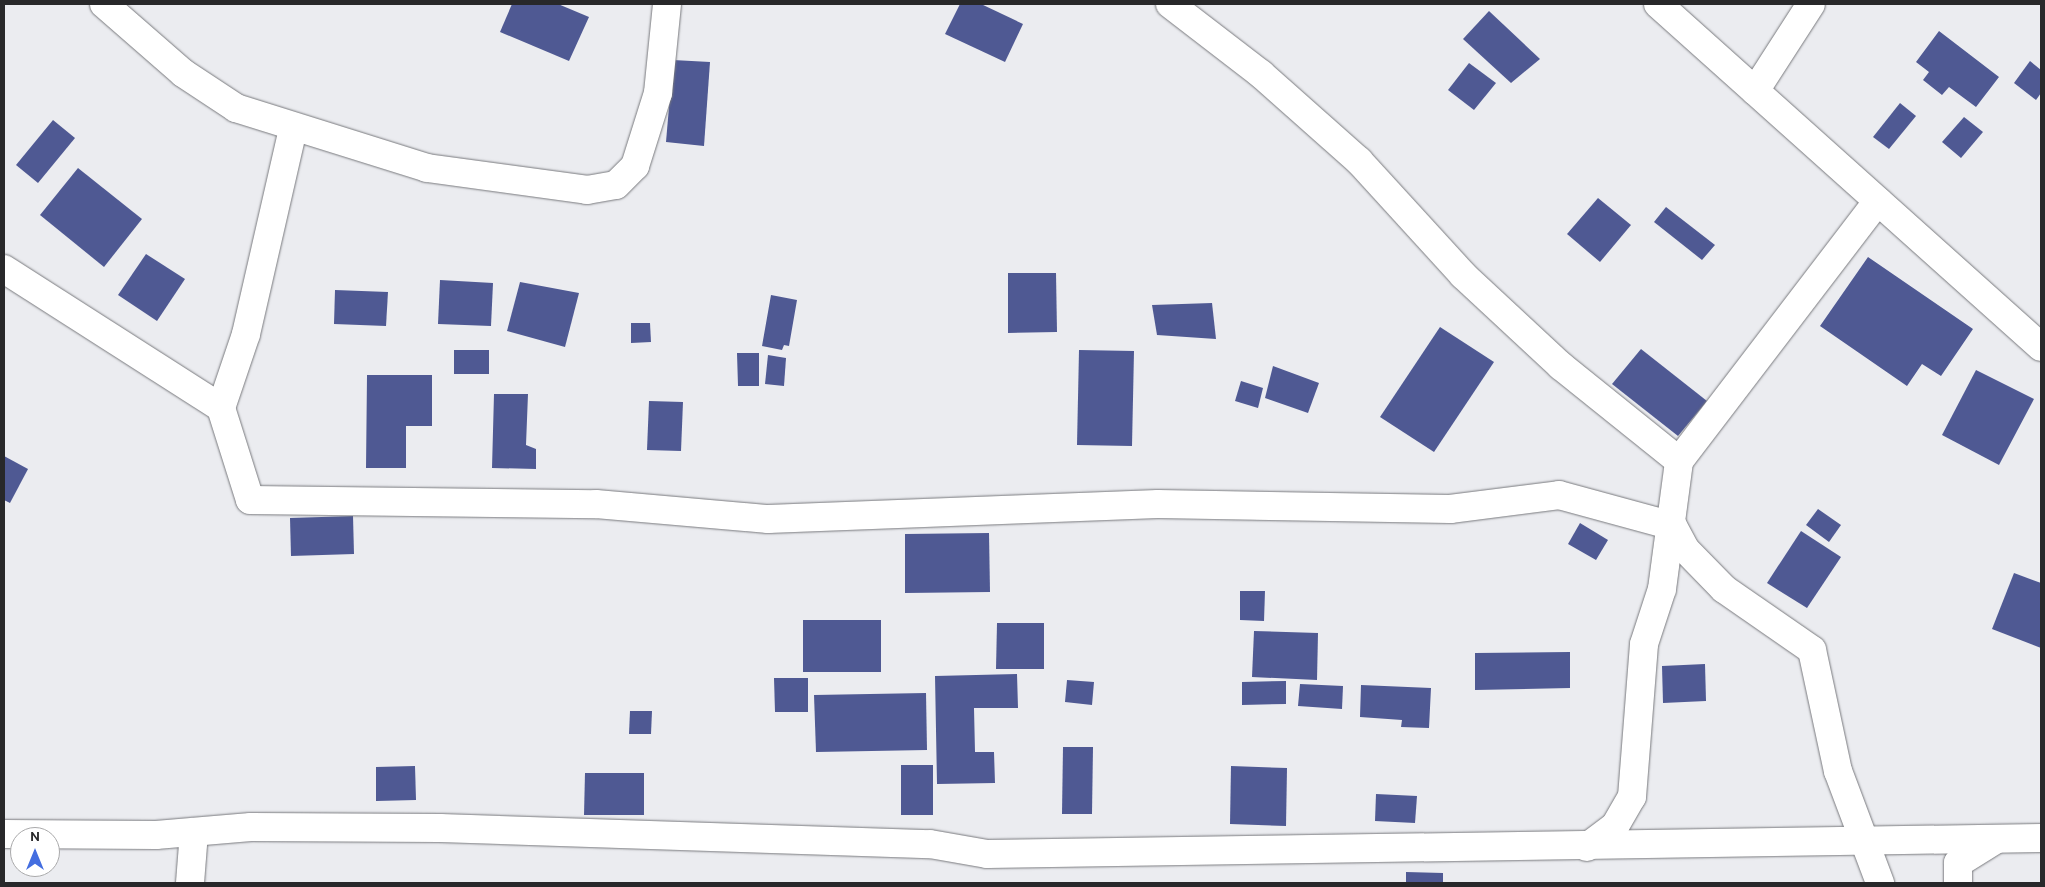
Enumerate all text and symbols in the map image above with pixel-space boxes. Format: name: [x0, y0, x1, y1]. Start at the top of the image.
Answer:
north arrow: [10, 827, 60, 877]
text: N: [30, 829, 40, 846]

